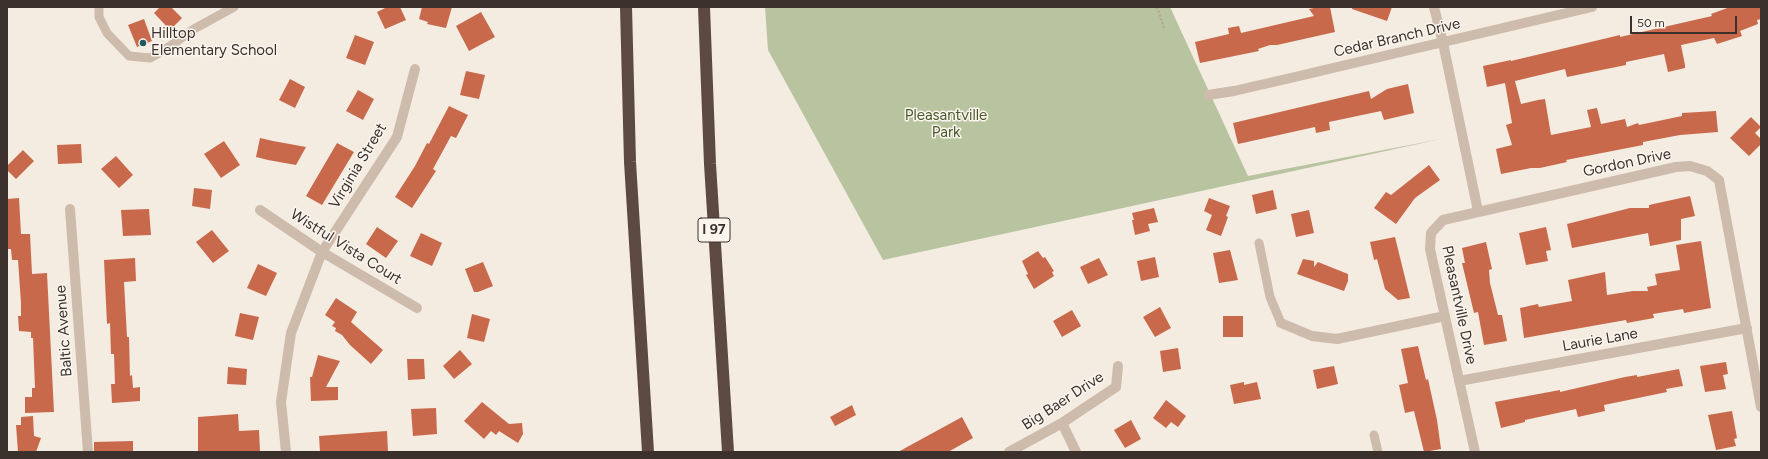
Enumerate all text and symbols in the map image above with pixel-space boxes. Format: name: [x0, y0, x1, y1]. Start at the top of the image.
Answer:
scale bar: [1632, 8, 1739, 34]
street label: Cedar Branch Drive: [1332, 15, 1462, 61]
text: 50 m: [1637, 16, 1665, 30]
place label: Hilltop Elementary School: [151, 25, 277, 60]
marker: Hilltop Elementary School: [138, 38, 148, 48]
park label: Pleasantville Park: [905, 107, 987, 142]
street label: Virginia Street: [325, 120, 391, 212]
street label: Gordon Drive: [1581, 145, 1673, 181]
street label: Wistful Vista Court: [287, 205, 405, 289]
road number: I 97: [698, 218, 730, 242]
street label: Pleasantville Drive: [1438, 244, 1480, 366]
street label: Baltic Avenue: [52, 285, 76, 377]
street label: Laurie Lane: [1561, 325, 1639, 355]
street label: Big Baer Drive: [1019, 368, 1107, 434]

